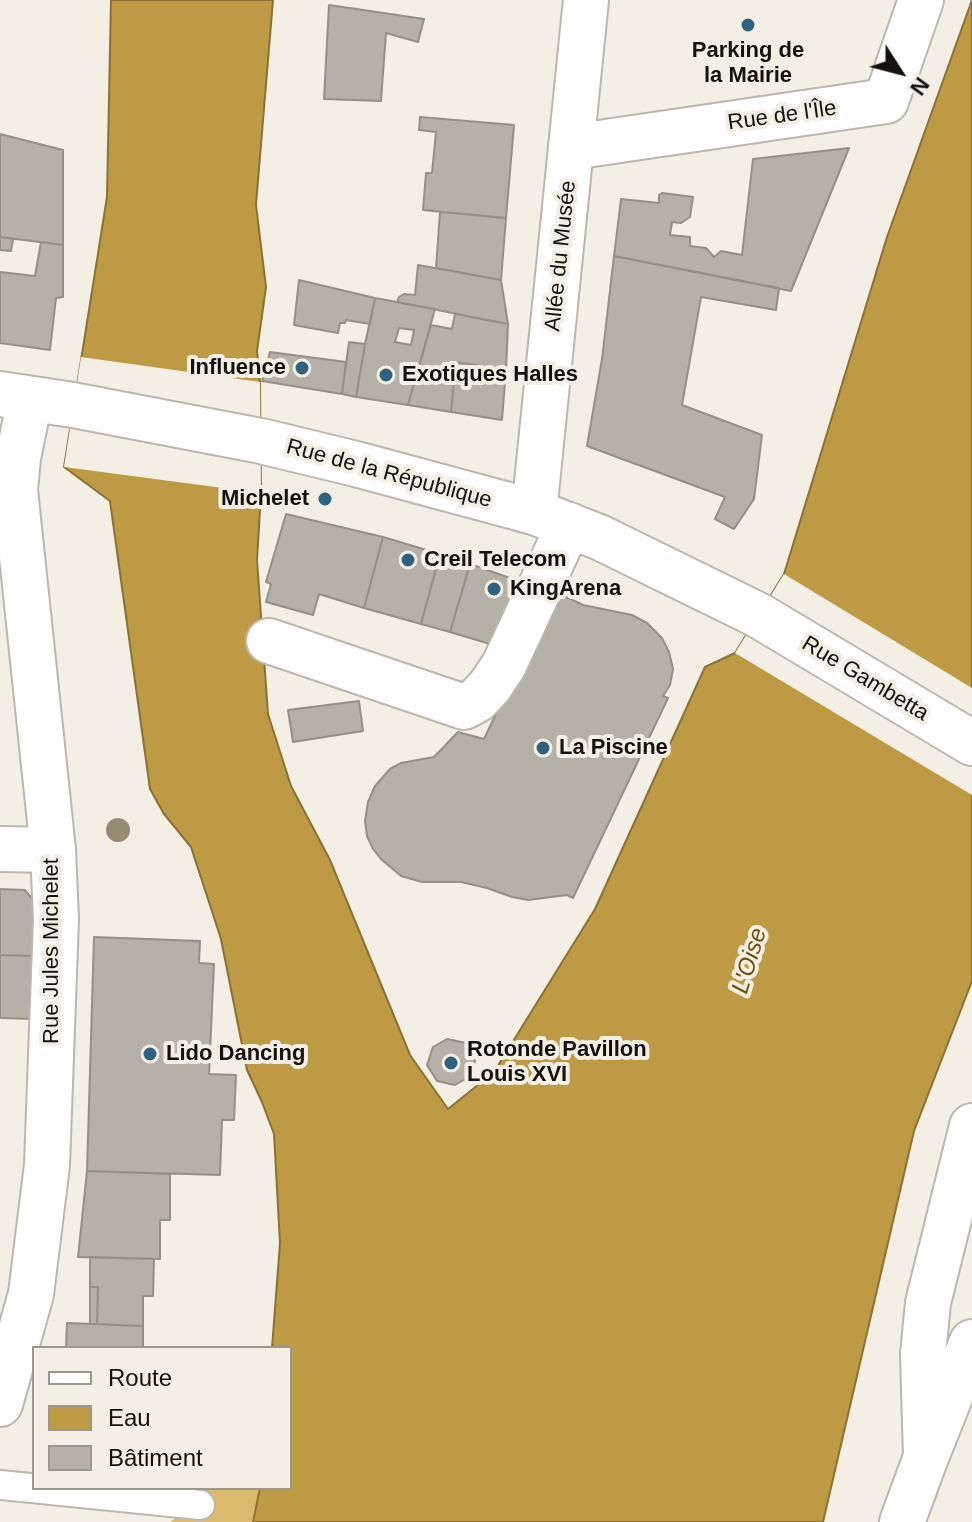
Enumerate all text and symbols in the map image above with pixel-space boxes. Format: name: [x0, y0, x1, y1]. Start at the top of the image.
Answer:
marker: Parking de la Mairie: [739, 16, 757, 34]
north arrow: [860, 32, 940, 112]
place label: Parking de la Mairie: [692, 38, 804, 90]
text: N: [905, 73, 935, 100]
street label: Rue de l'Île: [726, 95, 838, 137]
street label: Allée du Musée: [540, 179, 582, 333]
place label: Influence: [189, 355, 286, 381]
marker: Influence: [293, 359, 311, 377]
place label: Exotiques Halles: [402, 362, 578, 388]
marker: Exotiques Halles: [377, 366, 395, 384]
street label: Rue de la République: [283, 434, 495, 514]
place label: Michelet: [221, 486, 309, 512]
marker: Michelet: [316, 490, 334, 508]
place label: Creil Telecom: [424, 547, 567, 573]
marker: Creil Telecom: [399, 551, 417, 569]
place label: KingArena: [510, 576, 621, 602]
marker: KingArena: [485, 580, 503, 598]
street label: Rue Gambetta: [797, 631, 933, 727]
place label: La Piscine: [559, 735, 668, 761]
marker: La Piscine: [534, 739, 552, 757]
street label: Rue Jules Michelet: [39, 858, 65, 1044]
water label: L'Oise: [726, 925, 774, 997]
place label: Rotonde Pavillon Louis XVI: [467, 1037, 647, 1088]
place label: Lido Dancing: [166, 1041, 305, 1067]
marker: Lido Dancing: [141, 1045, 159, 1063]
marker: Rotonde Pavillon Louis XVI: [442, 1054, 460, 1072]
legend: [32, 1346, 292, 1490]
text: Route: [108, 1364, 172, 1391]
text: Eau: [108, 1404, 151, 1431]
text: Bâtiment: [108, 1444, 203, 1471]

